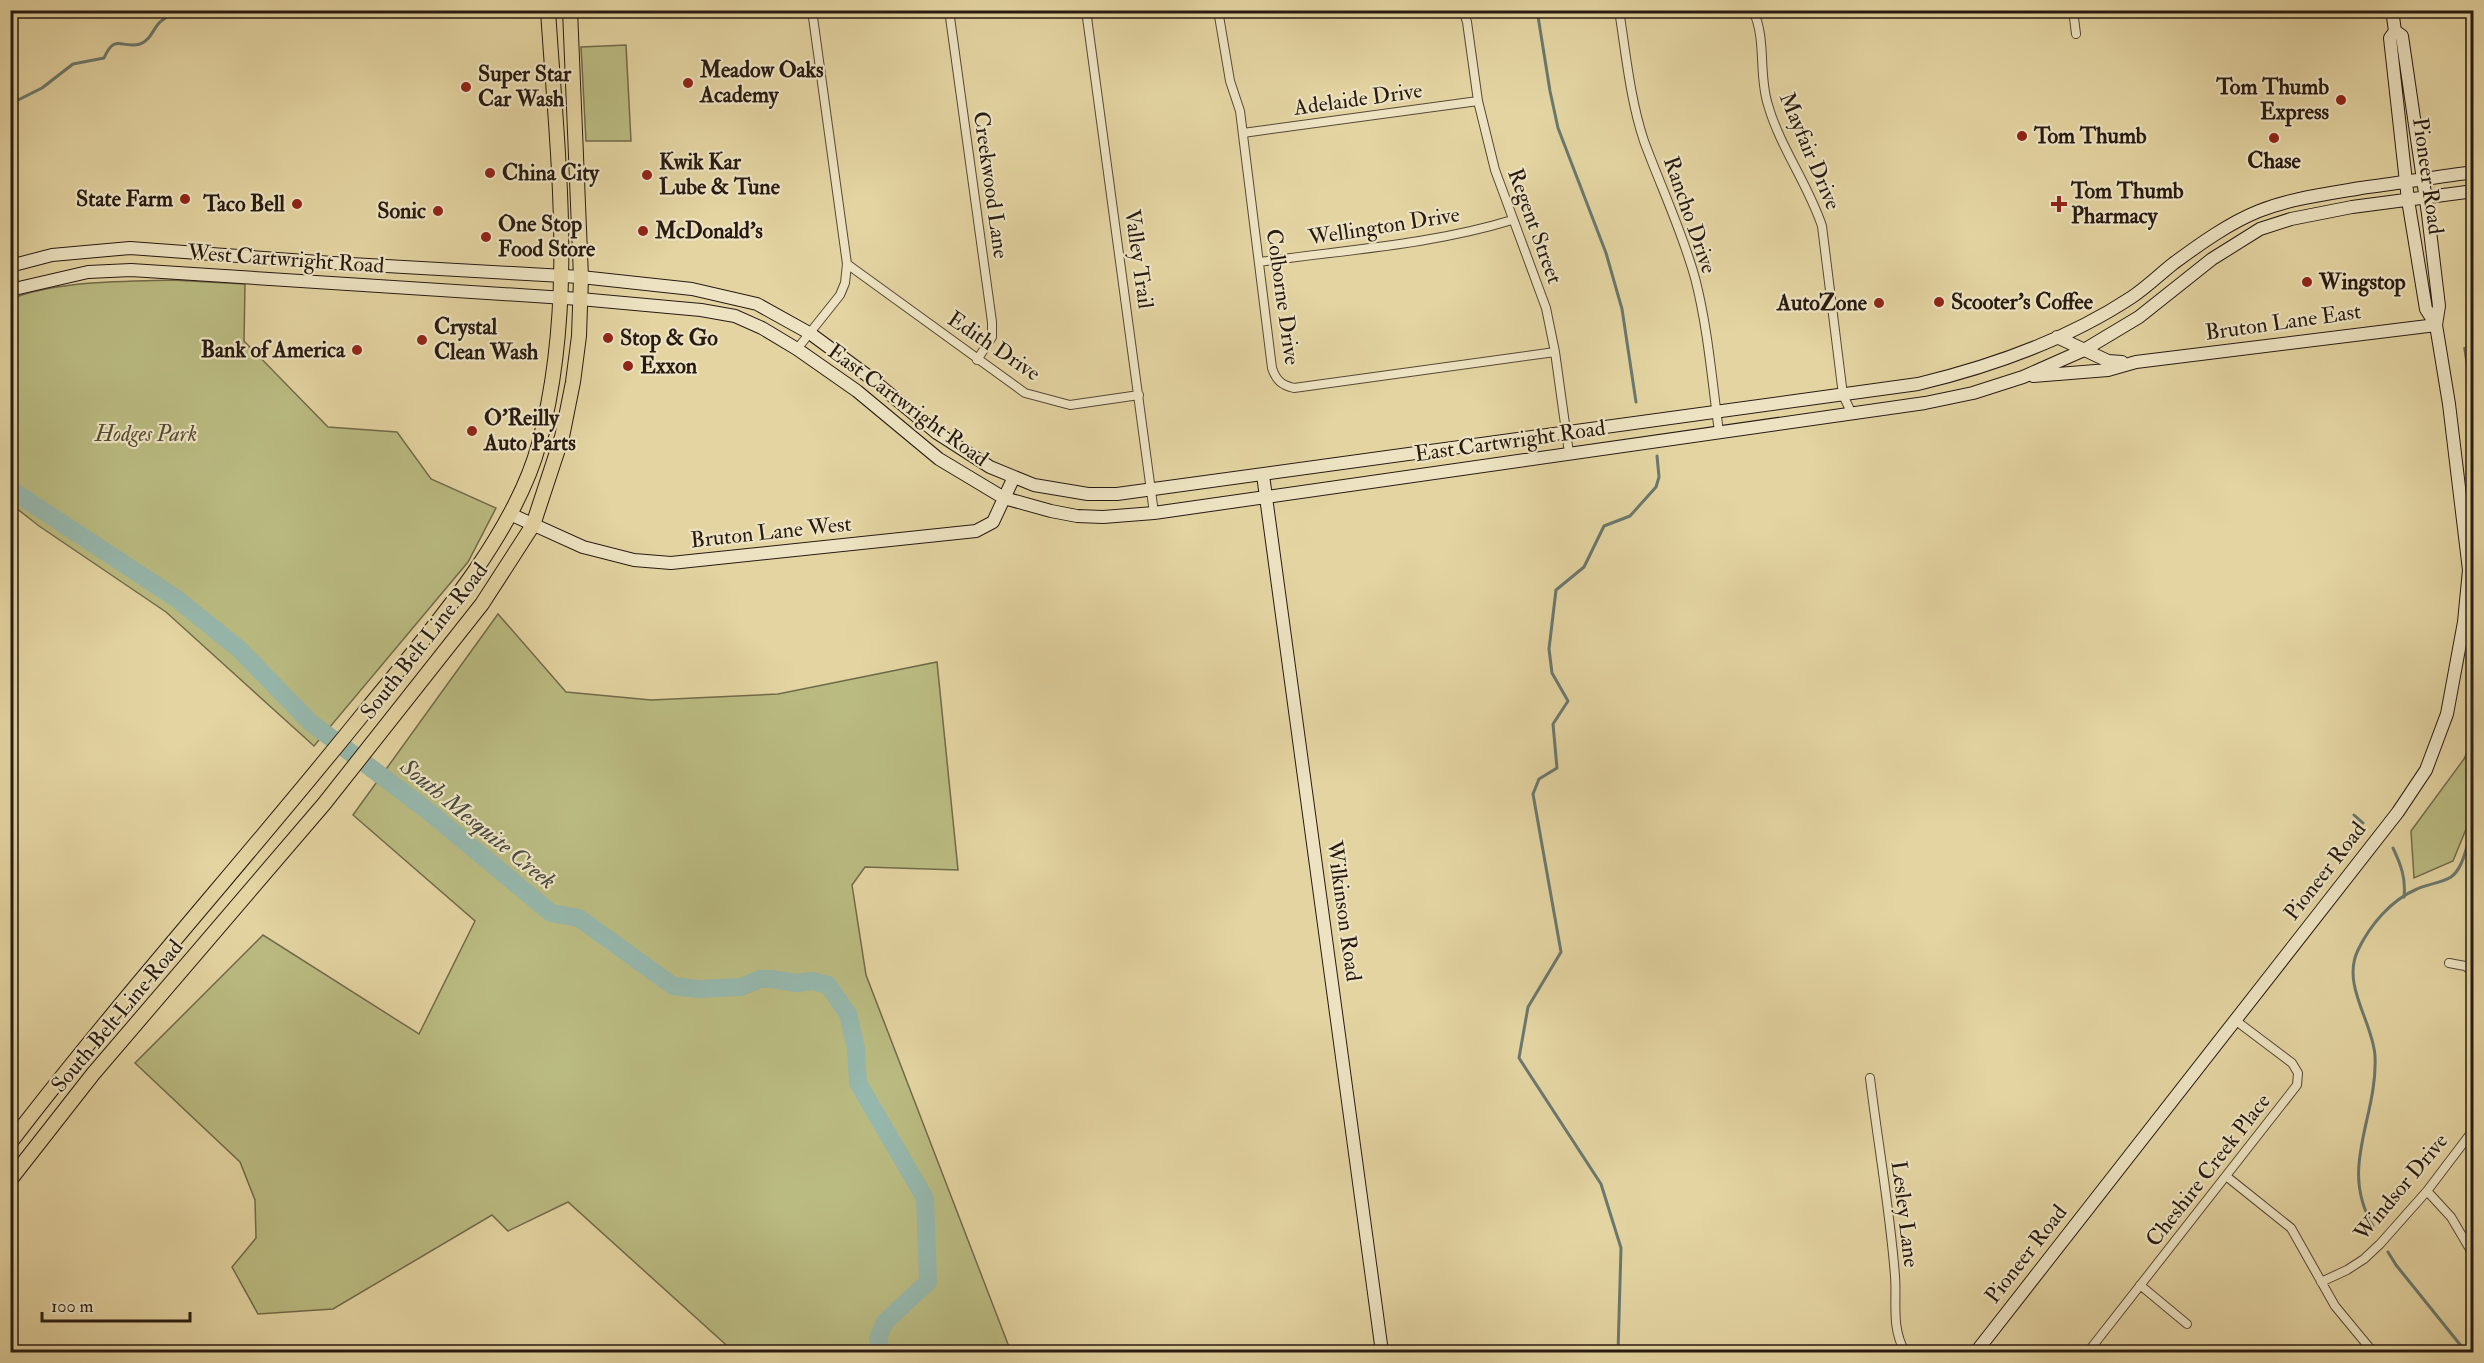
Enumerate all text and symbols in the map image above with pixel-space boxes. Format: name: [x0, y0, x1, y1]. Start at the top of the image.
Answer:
place label: Meadow Oaks Academy: [699, 56, 824, 110]
place label: Super Star Car Wash: [478, 60, 572, 113]
place label: Tom Thumb Express: [2215, 73, 2329, 127]
marker: Meadow Oaks Academy: [681, 76, 695, 90]
street label: Adelaide Drive: [1291, 76, 1424, 122]
marker: Super Star Car Wash: [459, 80, 473, 94]
street label: Mayfair Drive: [1773, 88, 1847, 214]
marker: Tom Thumb Express: [2334, 93, 2348, 107]
street label: Creekwood Lane: [967, 110, 1015, 260]
street label: Pioneer Road: [2406, 116, 2450, 236]
place label: Tom Thumb: [2033, 122, 2147, 150]
marker: Tom Thumb: [2015, 129, 2029, 143]
marker: Chase: [2267, 131, 2281, 145]
place label: Chase: [2247, 147, 2302, 175]
place label: Kwik Kar Lube & Tune: [659, 148, 781, 201]
street label: Rancho Drive: [1657, 153, 1723, 277]
place label: China City: [502, 159, 600, 188]
street label: Regent Street: [1501, 164, 1569, 288]
marker: China City: [483, 166, 497, 180]
marker: Kwik Kar Lube & Tune: [640, 168, 654, 182]
place label: Tom Thumb Pharmacy: [2070, 177, 2184, 231]
place label: State Farm: [76, 185, 174, 213]
place label: Taco Bell: [202, 190, 285, 218]
marker: State Farm: [178, 192, 192, 206]
marker: Taco Bell: [290, 197, 304, 211]
place label: Sonic: [377, 197, 426, 225]
marker: Tom Thumb Pharmacy: [2052, 197, 2066, 211]
street label: Wellington Drive: [1305, 200, 1462, 252]
marker: Sonic: [431, 204, 445, 218]
street label: Valley Trail: [1118, 207, 1160, 311]
place label: One Stop Food Store: [498, 210, 596, 263]
place label: McDonald's: [654, 217, 763, 245]
marker: McDonald's: [636, 224, 650, 238]
street label: Colborne Drive: [1260, 227, 1306, 367]
marker: One Stop Food Store: [479, 230, 493, 244]
street label: West Cartwright Road: [186, 238, 385, 280]
place label: Wingstop: [2318, 268, 2406, 297]
marker: Wingstop: [2300, 275, 2314, 289]
place label: Scooter's Coffee: [1951, 288, 2094, 316]
place label: AutoZone: [1776, 289, 1868, 317]
marker: Scooter's Coffee: [1932, 295, 1946, 309]
marker: AutoZone: [1872, 296, 1886, 310]
street label: Bruton Lane East: [2203, 297, 2363, 347]
street label: Edith Drive: [942, 305, 1046, 387]
place label: Crystal Clean Wash: [434, 313, 539, 366]
place label: Stop & Go: [620, 324, 718, 353]
marker: Stop & Go: [601, 331, 615, 345]
marker: Crystal Clean Wash: [415, 333, 429, 347]
place label: Bank of America: [201, 336, 346, 364]
street label: East Cartwright Road: [822, 337, 994, 473]
marker: Bank of America: [350, 343, 364, 357]
place label: Exxon: [640, 352, 698, 380]
marker: Exxon: [621, 359, 635, 373]
place label: O'Reilly Auto Parts: [483, 404, 576, 457]
street label: East Cartwright Road: [1413, 414, 1607, 468]
park label: Hodges Park: [94, 420, 197, 448]
marker: O'Reilly Auto Parts: [465, 424, 479, 438]
street label: Bruton Lane West: [689, 510, 853, 554]
street label: South Belt Line Road: [354, 557, 494, 725]
water label: South Mesquite Creek: [393, 751, 562, 897]
street label: Pioneer Road: [2278, 816, 2372, 926]
street label: Wilkinson Road: [1320, 838, 1368, 983]
street label: South Belt Line Road: [45, 934, 189, 1098]
street label: Cheshire Creek Place: [2139, 1088, 2277, 1252]
street label: Windsor Drive: [2347, 1128, 2454, 1247]
street label: Lesley Lane: [1885, 1159, 1925, 1269]
street label: Pioneer Road: [1979, 1199, 2073, 1309]
scale bar: [42, 1285, 190, 1323]
text: 100 m: [51, 1295, 94, 1318]

